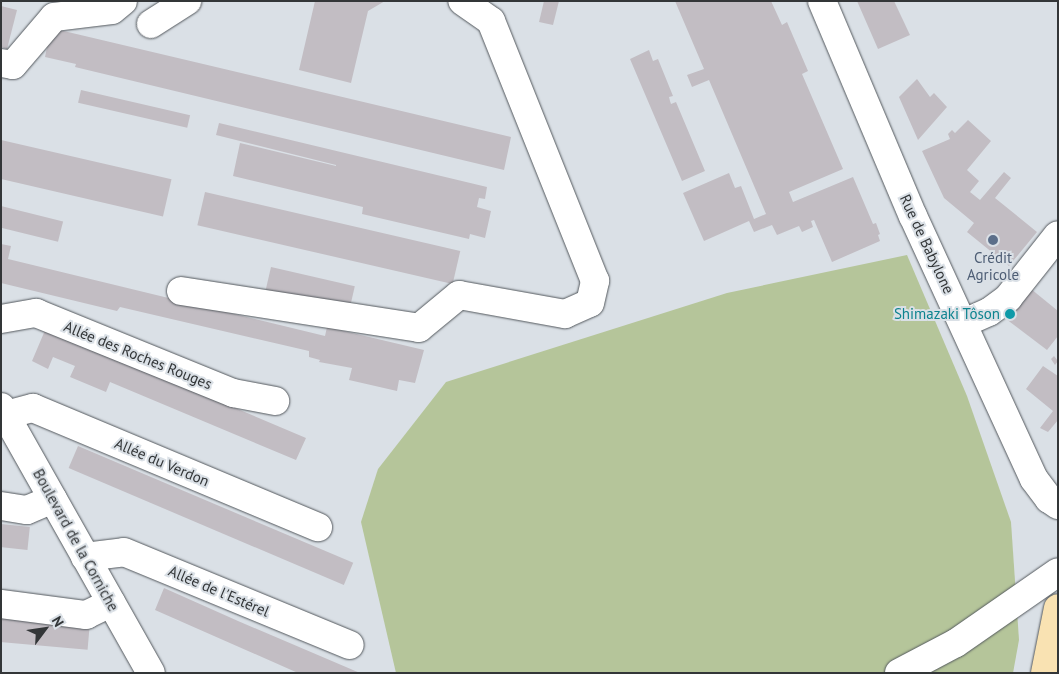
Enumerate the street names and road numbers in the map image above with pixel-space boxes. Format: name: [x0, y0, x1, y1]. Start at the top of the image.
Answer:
street label: Rue de Babylone: [896, 191, 958, 297]
street label: Allée des Roches Rouges: [61, 317, 215, 393]
street label: Allée du Verdon: [112, 434, 212, 490]
street label: Boulevard de la Corniche: [29, 466, 123, 614]
street label: Allée de l'Estérel: [166, 562, 272, 620]

